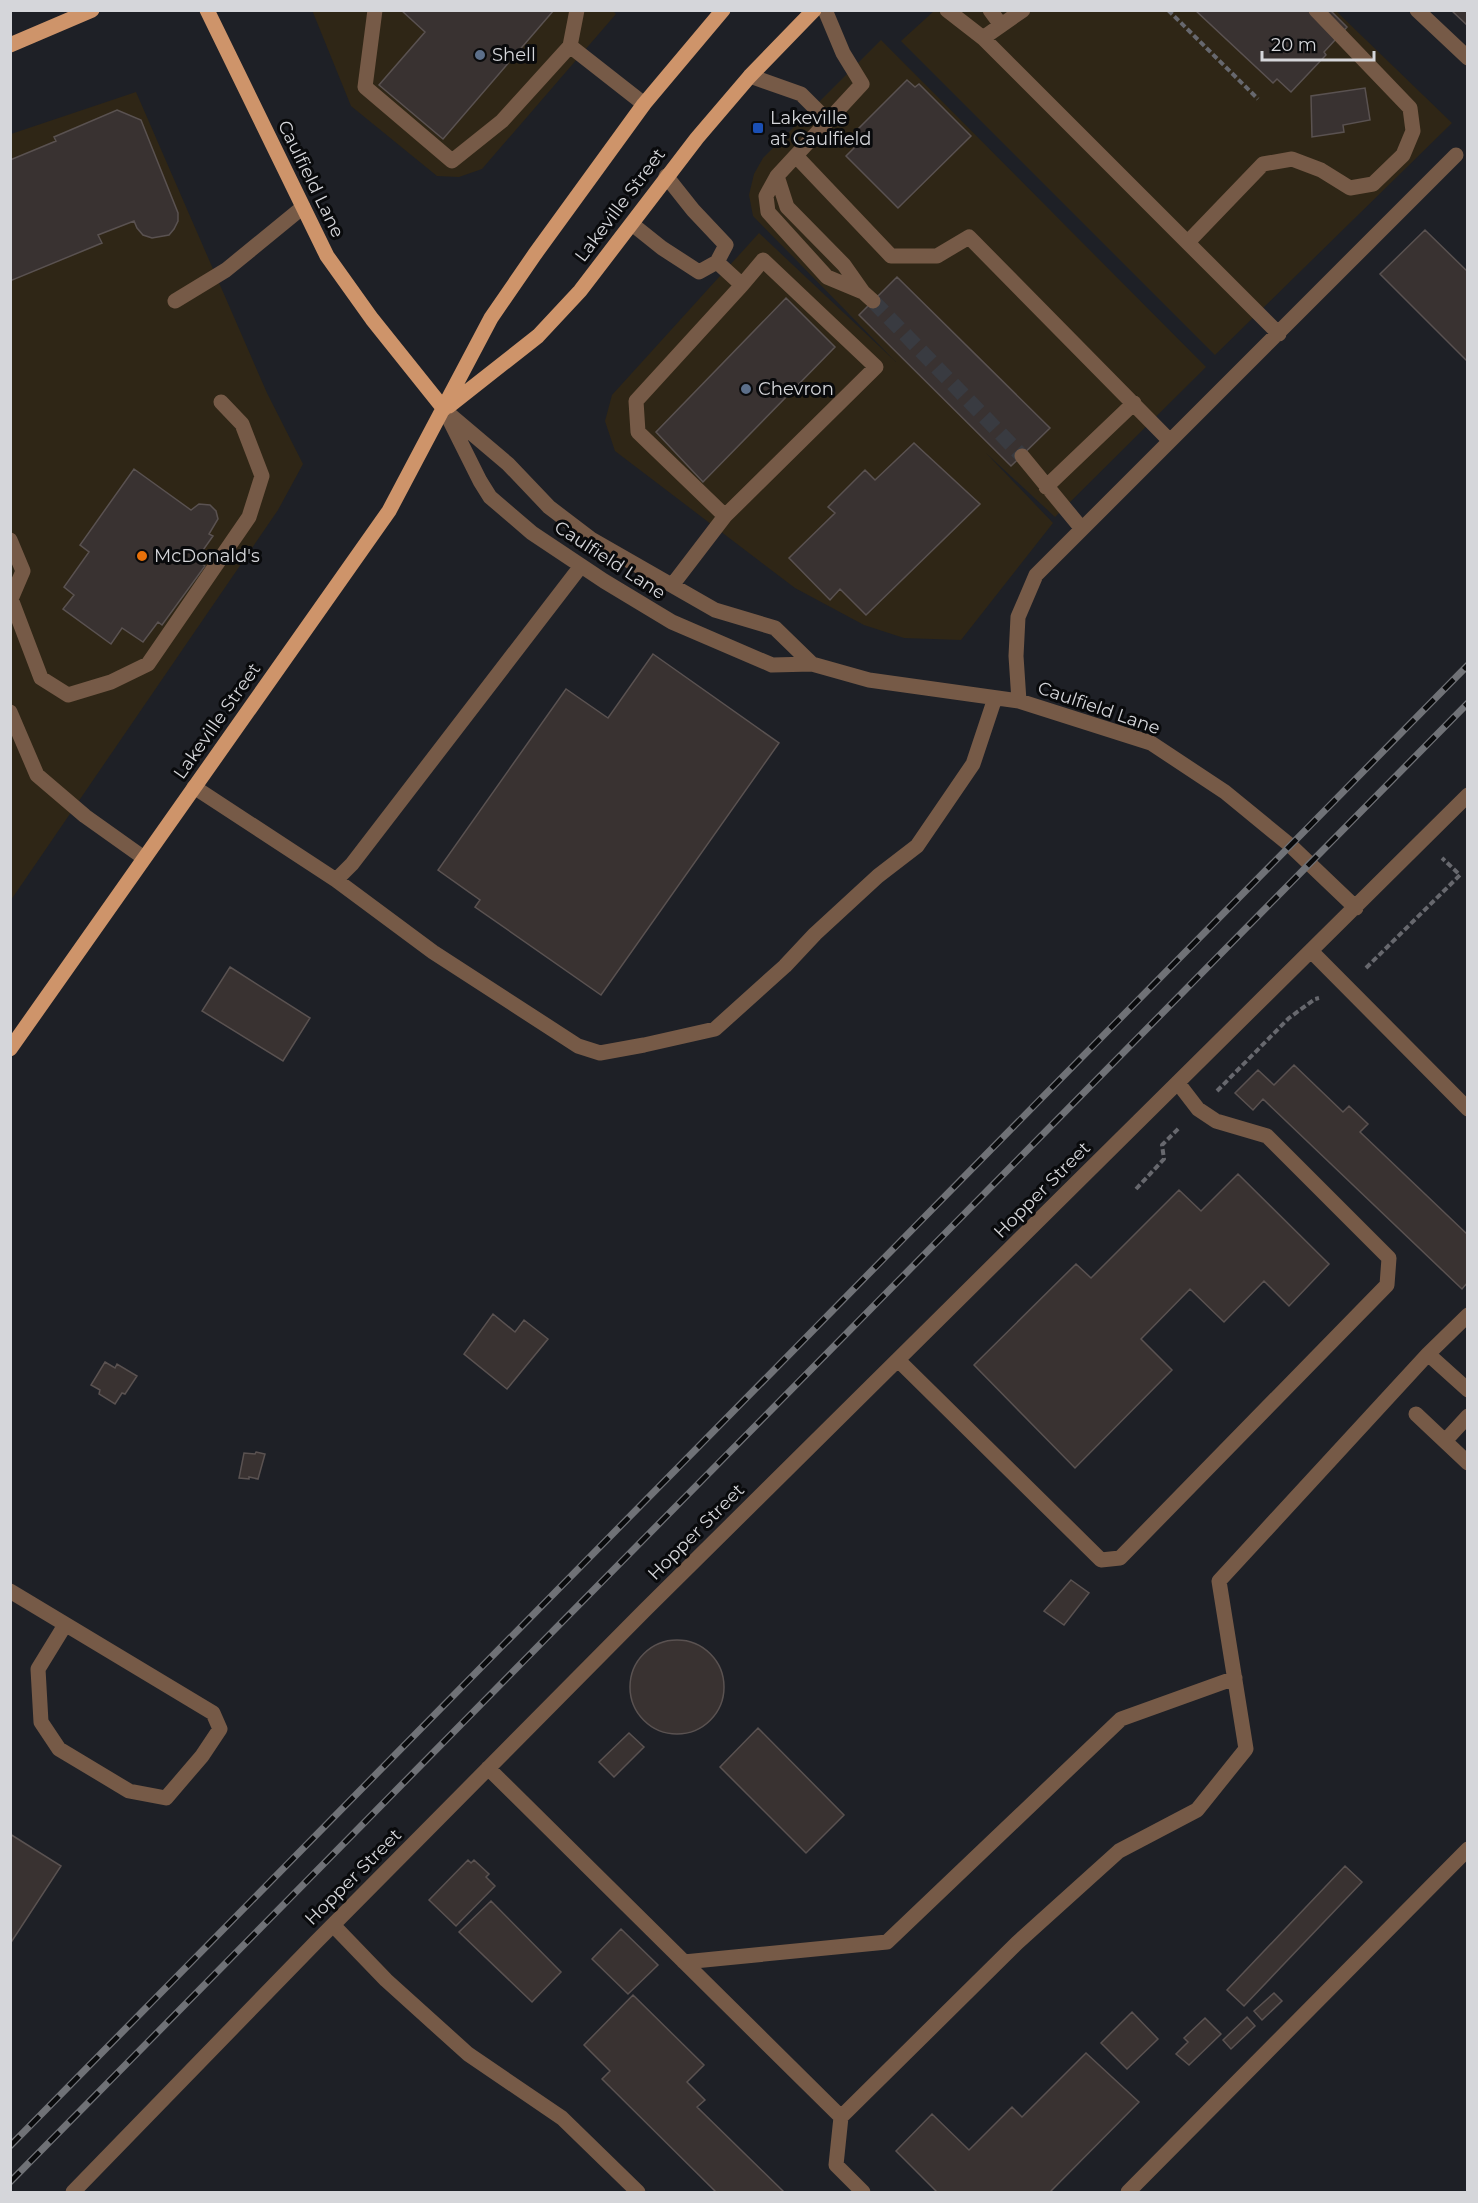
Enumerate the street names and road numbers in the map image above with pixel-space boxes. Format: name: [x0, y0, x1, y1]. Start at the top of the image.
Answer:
street label: Caulfield Lane: [273, 117, 349, 241]
street label: Lakeville Street: [570, 144, 670, 266]
street label: Caulfield Lane: [550, 516, 670, 604]
street label: Lakeville Street: [169, 659, 265, 783]
street label: Caulfield Lane: [1035, 677, 1163, 739]
street label: Hopper Street: [989, 1137, 1095, 1243]
street label: Hopper Street: [643, 1479, 749, 1585]
street label: Hopper Street: [300, 1824, 406, 1930]

